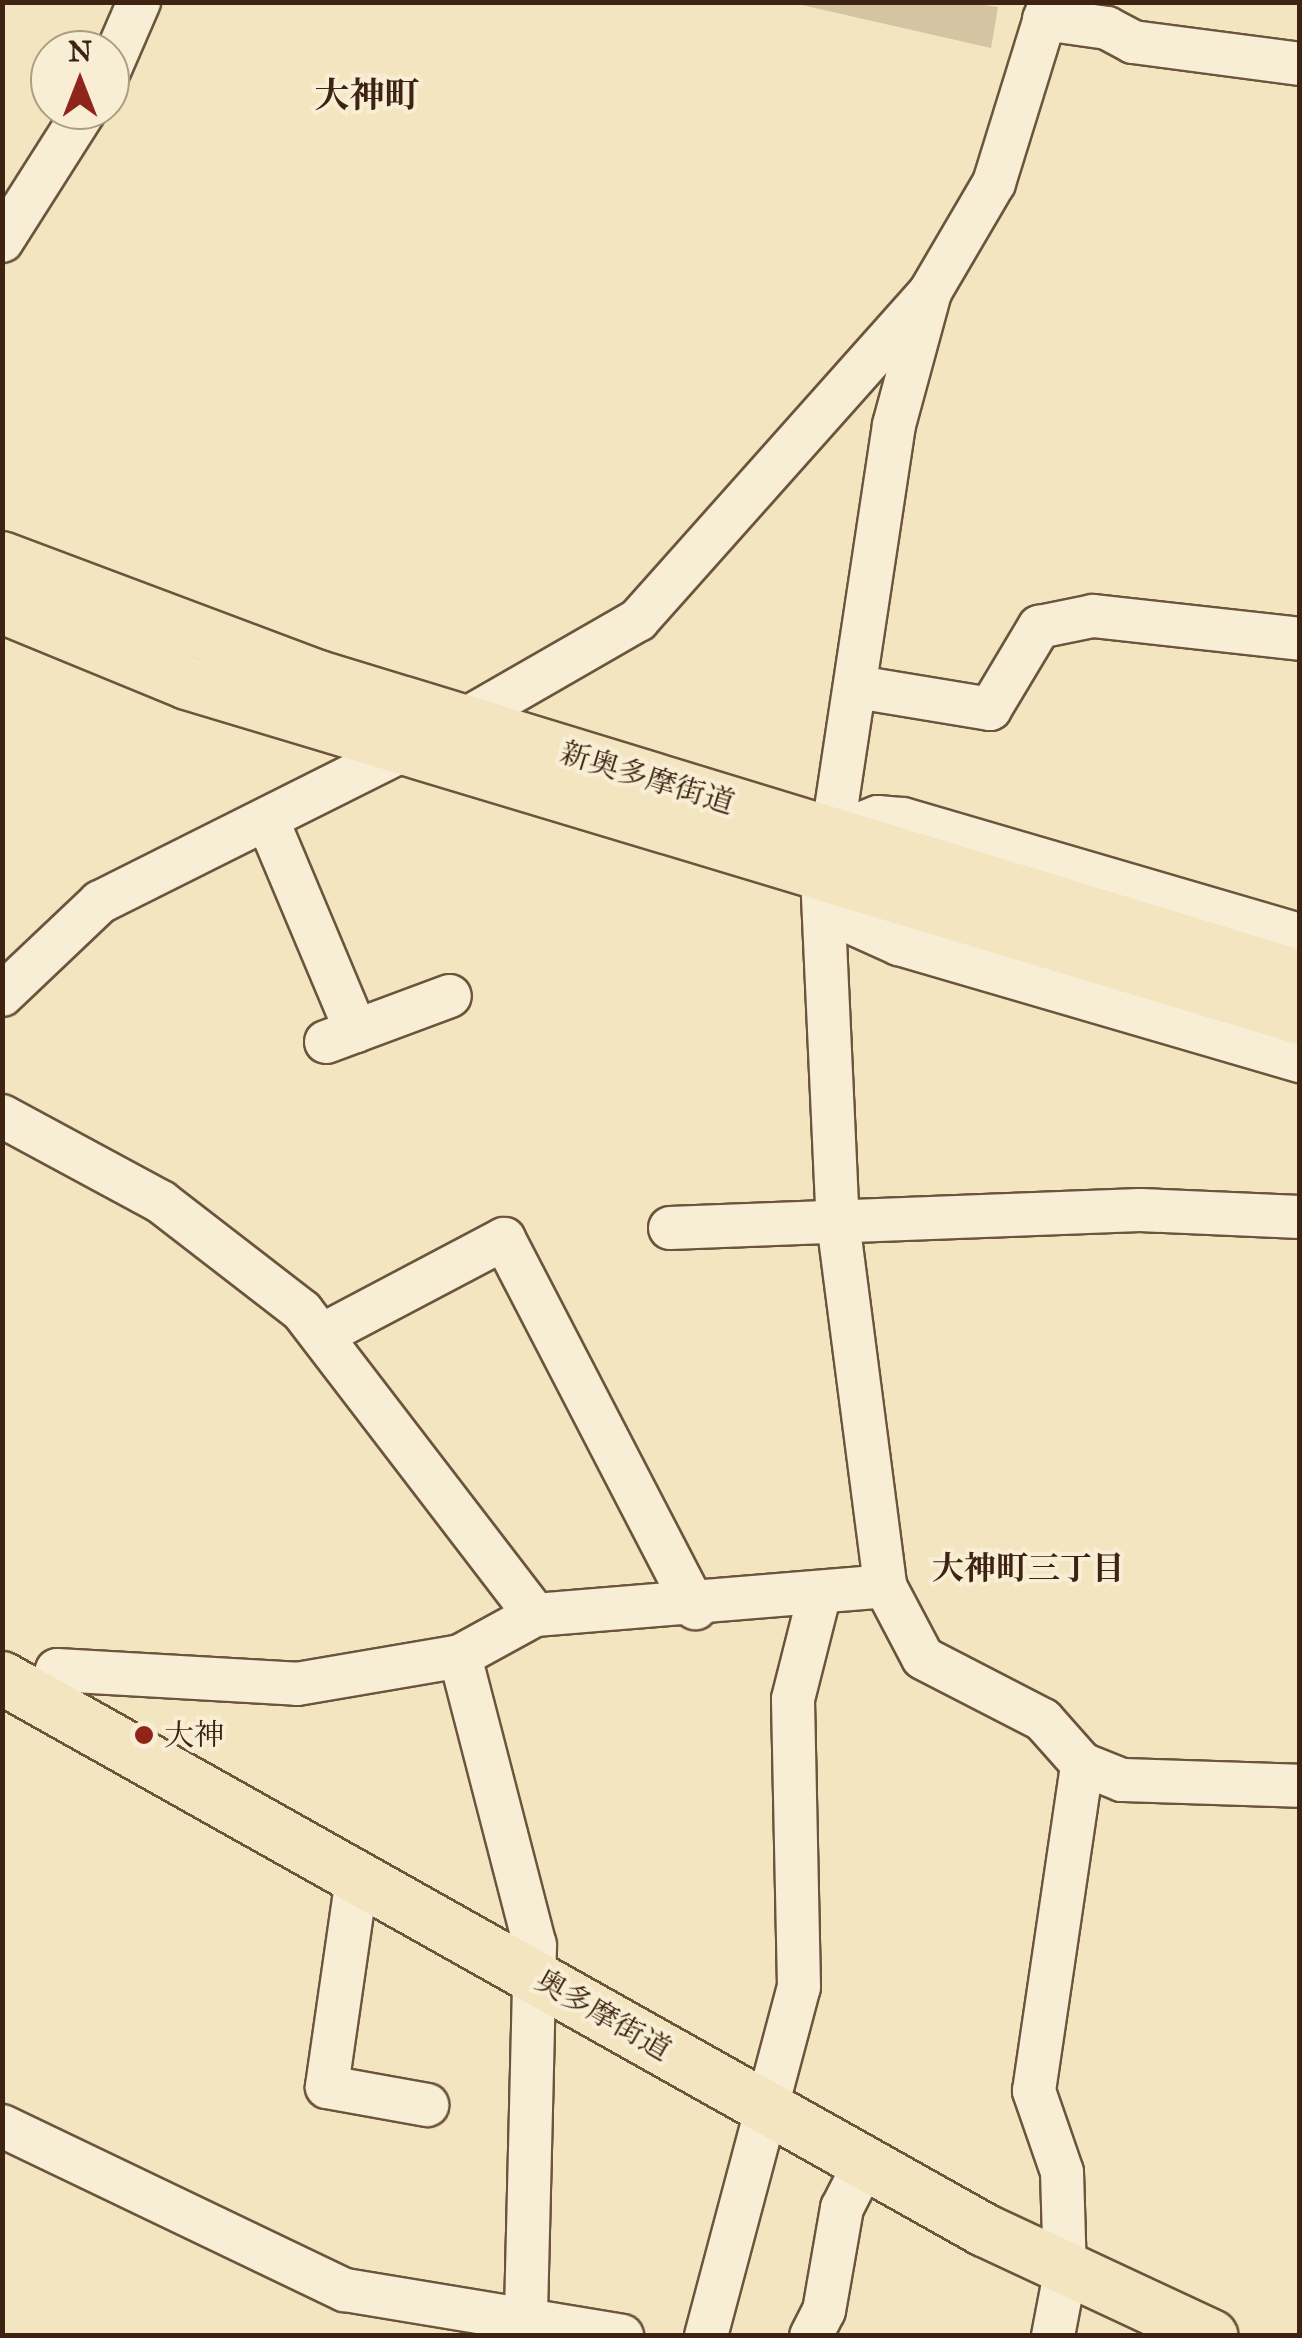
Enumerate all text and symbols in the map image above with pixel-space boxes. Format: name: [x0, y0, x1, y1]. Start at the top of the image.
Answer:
north arrow: [30, 30, 130, 130]
text: N: [68, 34, 92, 69]
district label: 大神町: [315, 75, 419, 117]
street label: 新奥多摩街道: [556, 734, 738, 822]
district label: 大神町三丁目: [932, 1550, 1124, 1588]
place label: 大神: [164, 1717, 224, 1753]
marker: 大神: [133, 1724, 155, 1746]
street label: 奥多摩街道: [529, 1962, 677, 2068]

